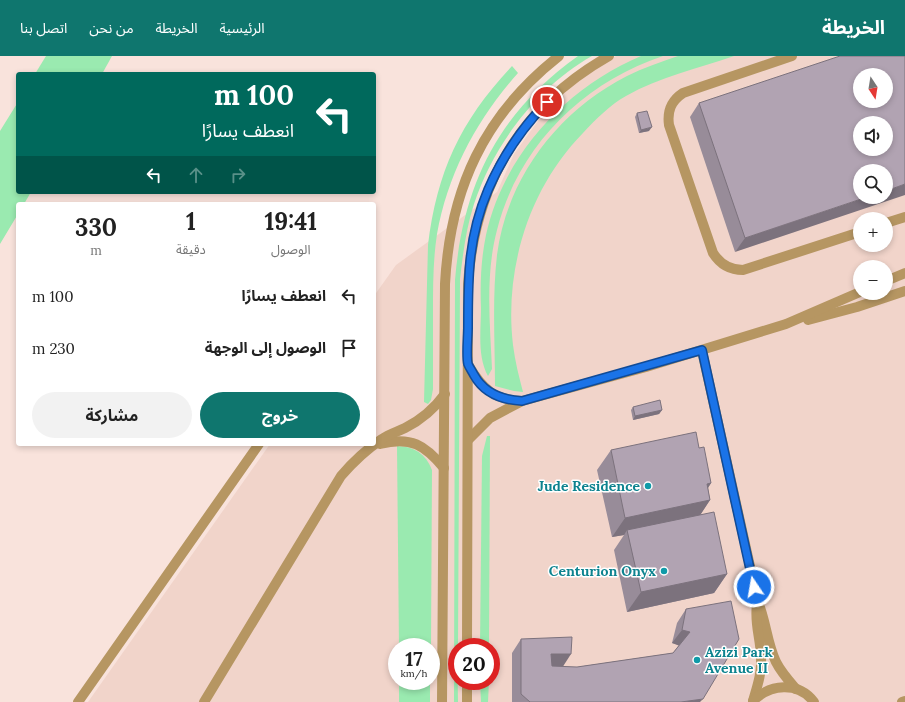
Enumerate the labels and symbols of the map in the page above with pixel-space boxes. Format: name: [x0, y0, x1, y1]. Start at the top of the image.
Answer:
north arrow: [853, 68, 893, 108]
pin: [530, 85, 564, 119]
place label: Jude Residence: [538, 477, 640, 495]
marker: Jude Residence: [643, 481, 653, 491]
place label: Centurion Onyx: [549, 562, 656, 580]
marker: Centurion Onyx: [659, 566, 669, 576]
position arrow: [733, 566, 775, 608]
speed limit sign: 20: [448, 638, 500, 690]
place label: Azizi Park Avenue II: [705, 643, 773, 677]
marker: Azizi Park Avenue II: [692, 655, 702, 665]

